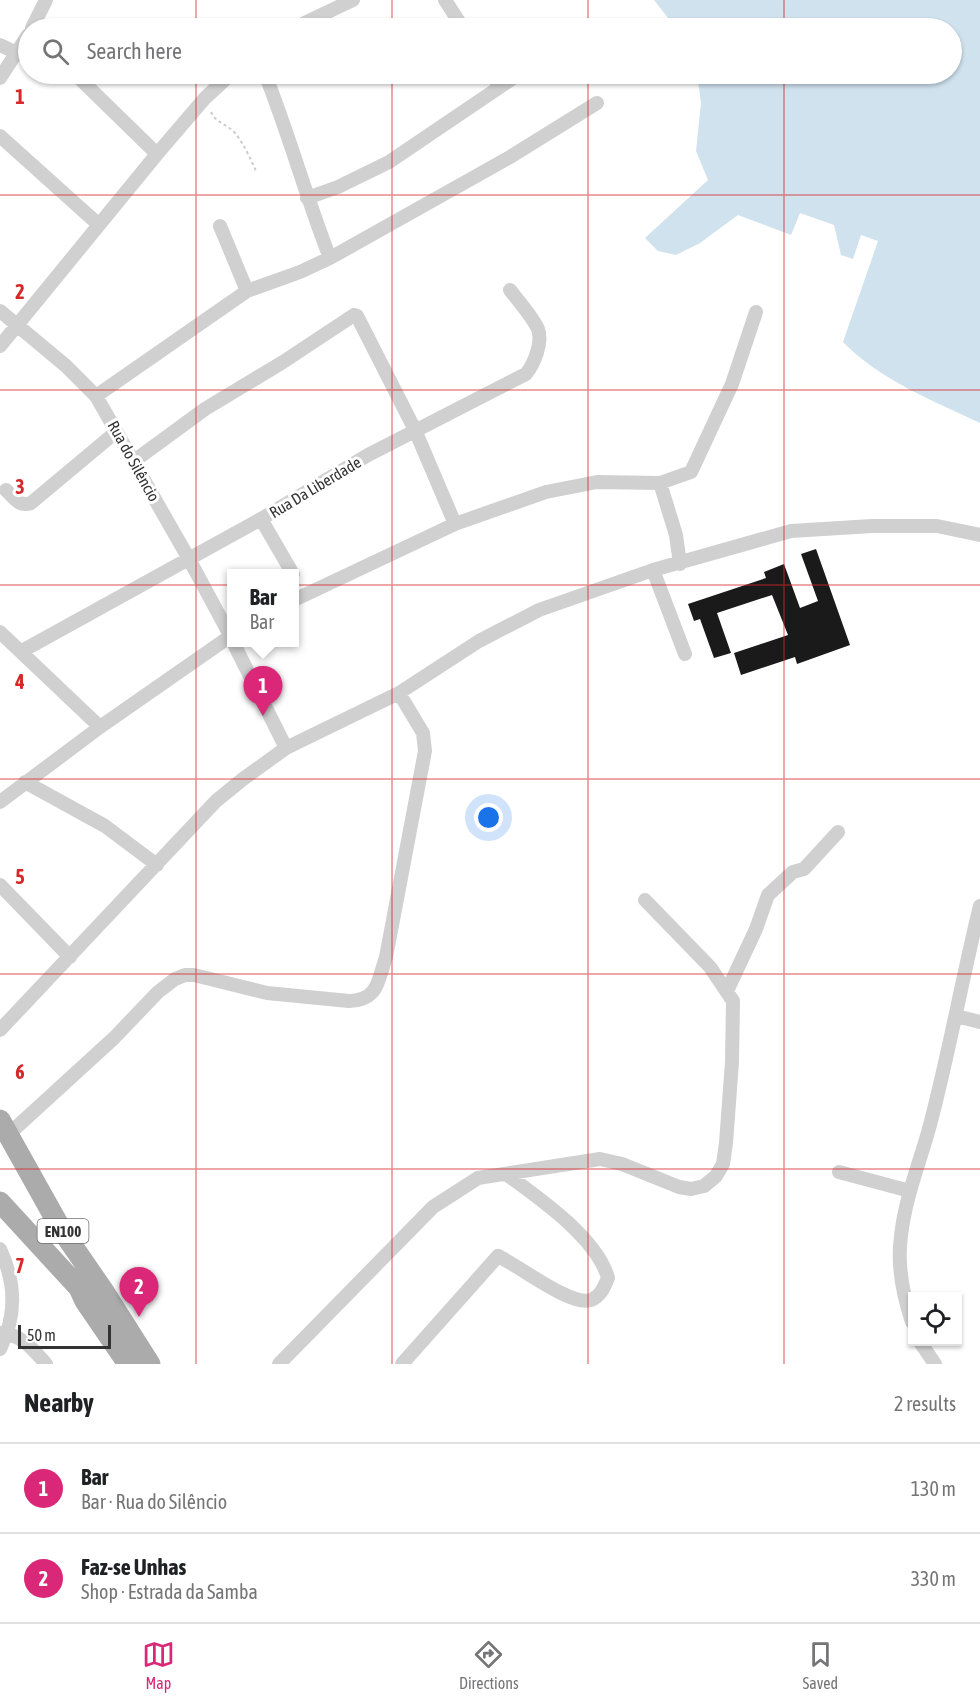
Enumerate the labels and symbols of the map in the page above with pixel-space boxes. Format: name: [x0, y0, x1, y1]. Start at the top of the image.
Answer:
text: 1: [15, 85, 25, 108]
text: 2: [15, 280, 25, 303]
street label: Rua do Silêncio: [104, 418, 164, 504]
street label: Rua Da Liberdade: [266, 453, 364, 521]
text: 3: [15, 475, 25, 498]
pin: 1: [244, 666, 282, 716]
text: 4: [14, 670, 25, 693]
your location: [474, 803, 503, 832]
text: 5: [15, 865, 25, 888]
text: 6: [15, 1060, 25, 1083]
road number: EN100: [38, 1219, 88, 1243]
text: 7: [15, 1254, 25, 1277]
pin: 2: [120, 1268, 158, 1317]
scale bar: [18, 1322, 111, 1350]

